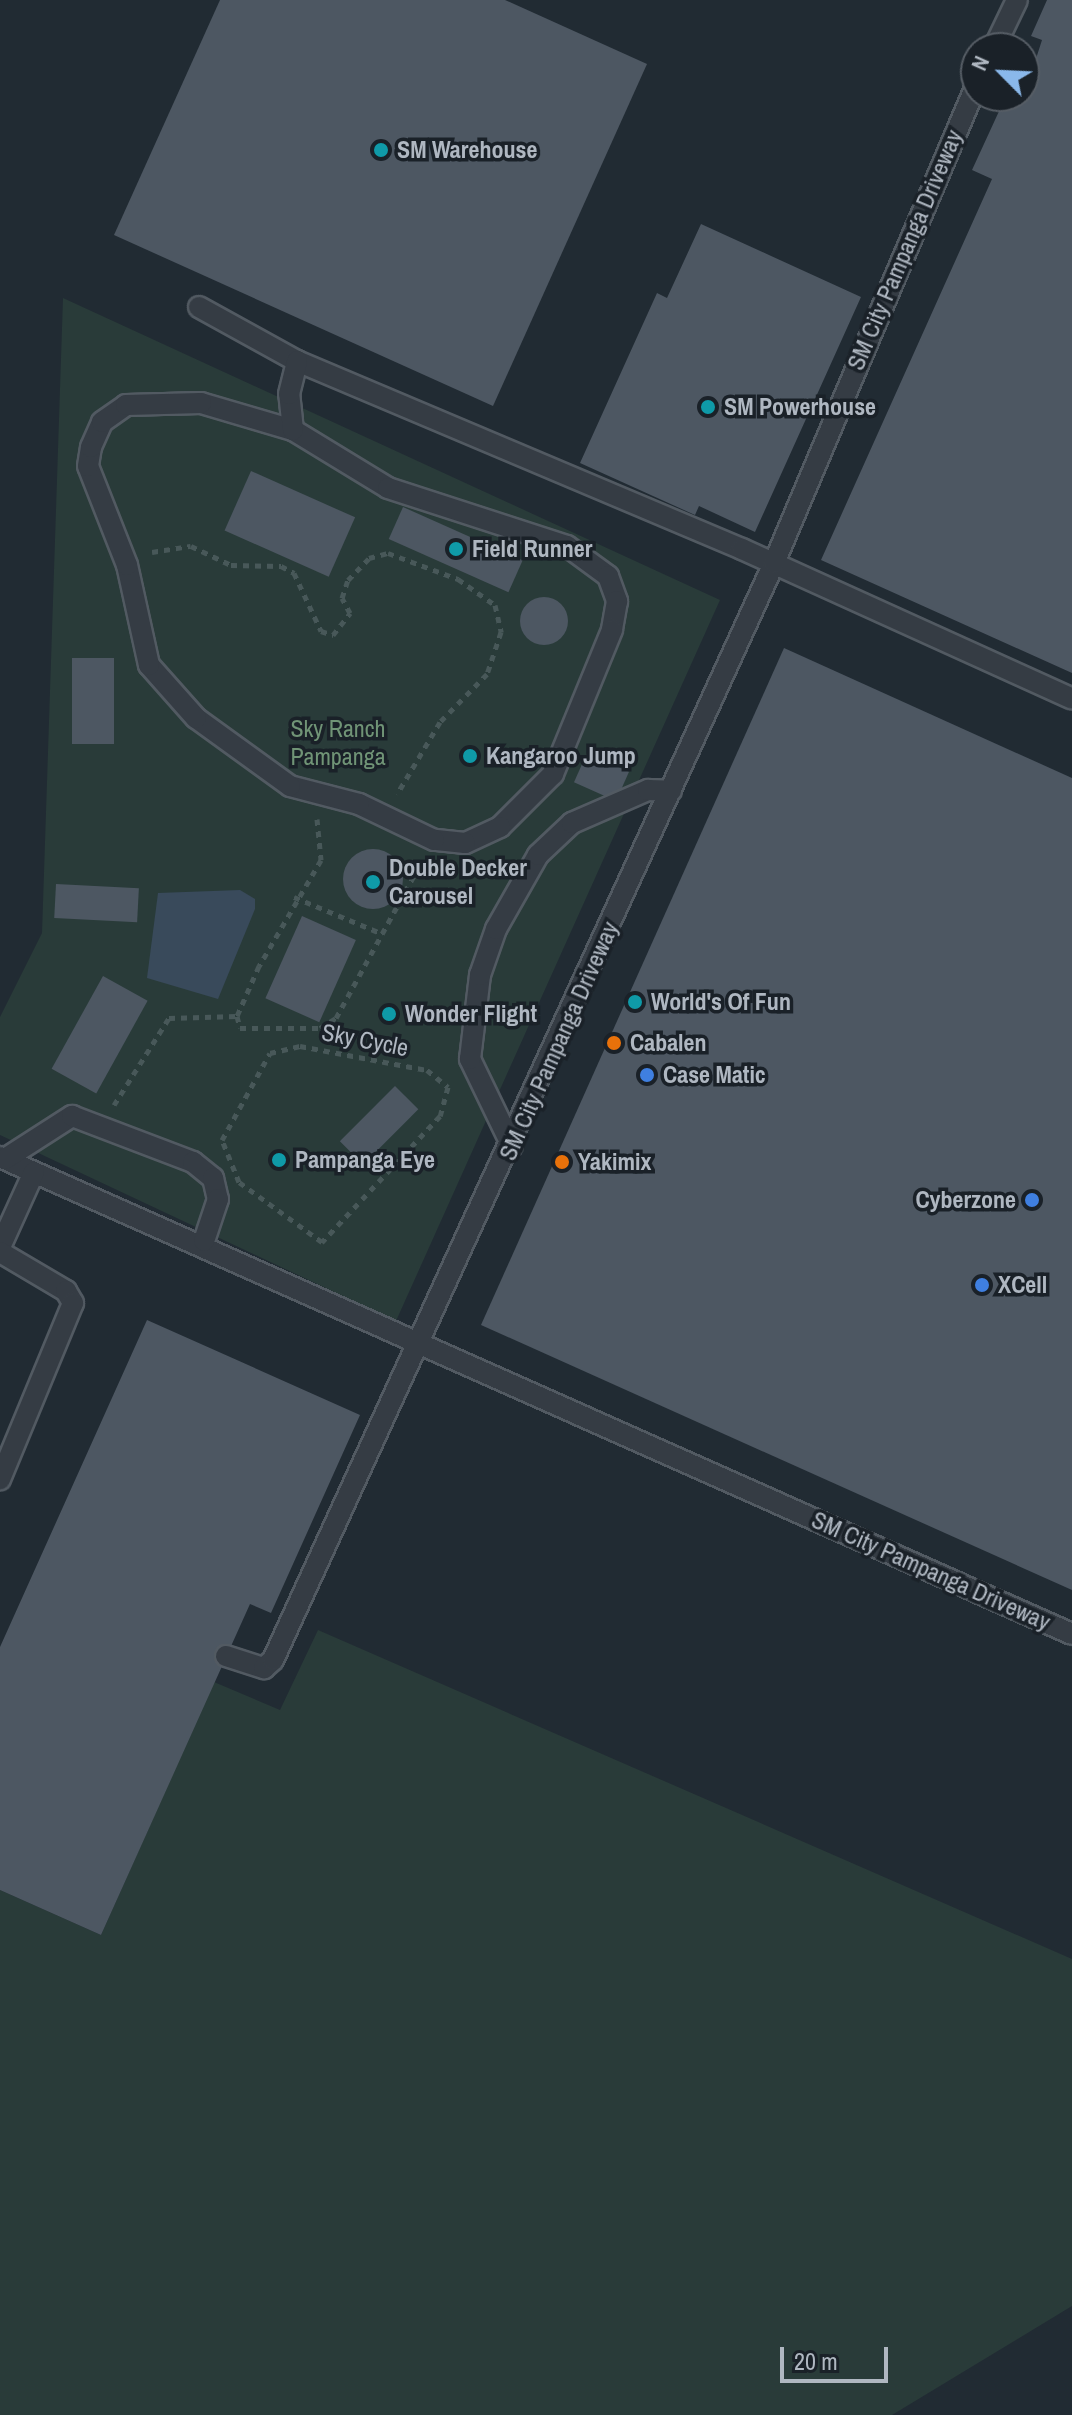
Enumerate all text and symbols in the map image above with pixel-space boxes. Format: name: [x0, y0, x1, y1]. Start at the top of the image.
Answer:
north arrow: [960, 32, 1040, 112]
text: N: [964, 51, 996, 75]
street label: SM City Pampanga Driveway: [841, 126, 969, 374]
place label: SM Warehouse: [397, 136, 537, 164]
marker: SM Warehouse: [372, 141, 390, 159]
place label: SM Powerhouse: [724, 393, 876, 421]
marker: SM Powerhouse: [699, 398, 717, 416]
place label: Field Runner: [472, 535, 592, 563]
marker: Field Runner: [447, 540, 465, 558]
park label: Sky Ranch Pampanga: [290, 715, 386, 771]
place label: Kangaroo Jump: [486, 742, 636, 770]
marker: Kangaroo Jump: [461, 747, 479, 765]
place label: Double Decker Carousel: [389, 854, 527, 910]
marker: Double Decker Carousel: [364, 873, 382, 891]
street label: SM City Pampanga Driveway: [493, 917, 625, 1165]
place label: World's Of Fun: [651, 988, 791, 1016]
marker: World's Of Fun: [626, 993, 644, 1011]
place label: Wonder Flight: [405, 1000, 537, 1028]
marker: Wonder Flight: [380, 1005, 398, 1023]
street label: Sky Cycle: [319, 1018, 411, 1062]
place label: Cabalen: [630, 1029, 707, 1057]
marker: Cabalen: [605, 1034, 623, 1052]
place label: Case Matic: [663, 1061, 766, 1089]
marker: Case Matic: [638, 1066, 656, 1084]
place label: Pampanga Eye: [295, 1146, 435, 1174]
place label: Yakimix: [578, 1148, 651, 1176]
marker: Pampanga Eye: [270, 1151, 288, 1169]
marker: Yakimix: [553, 1153, 571, 1171]
place label: Cyberzone: [915, 1186, 1016, 1214]
marker: Cyberzone: [1023, 1191, 1041, 1209]
place label: XCell: [998, 1271, 1047, 1299]
marker: XCell: [973, 1276, 991, 1294]
street label: SM City Pampanga Driveway: [807, 1505, 1055, 1637]
scale bar: [784, 2331, 892, 2381]
text: 20 m: [794, 2345, 838, 2377]

